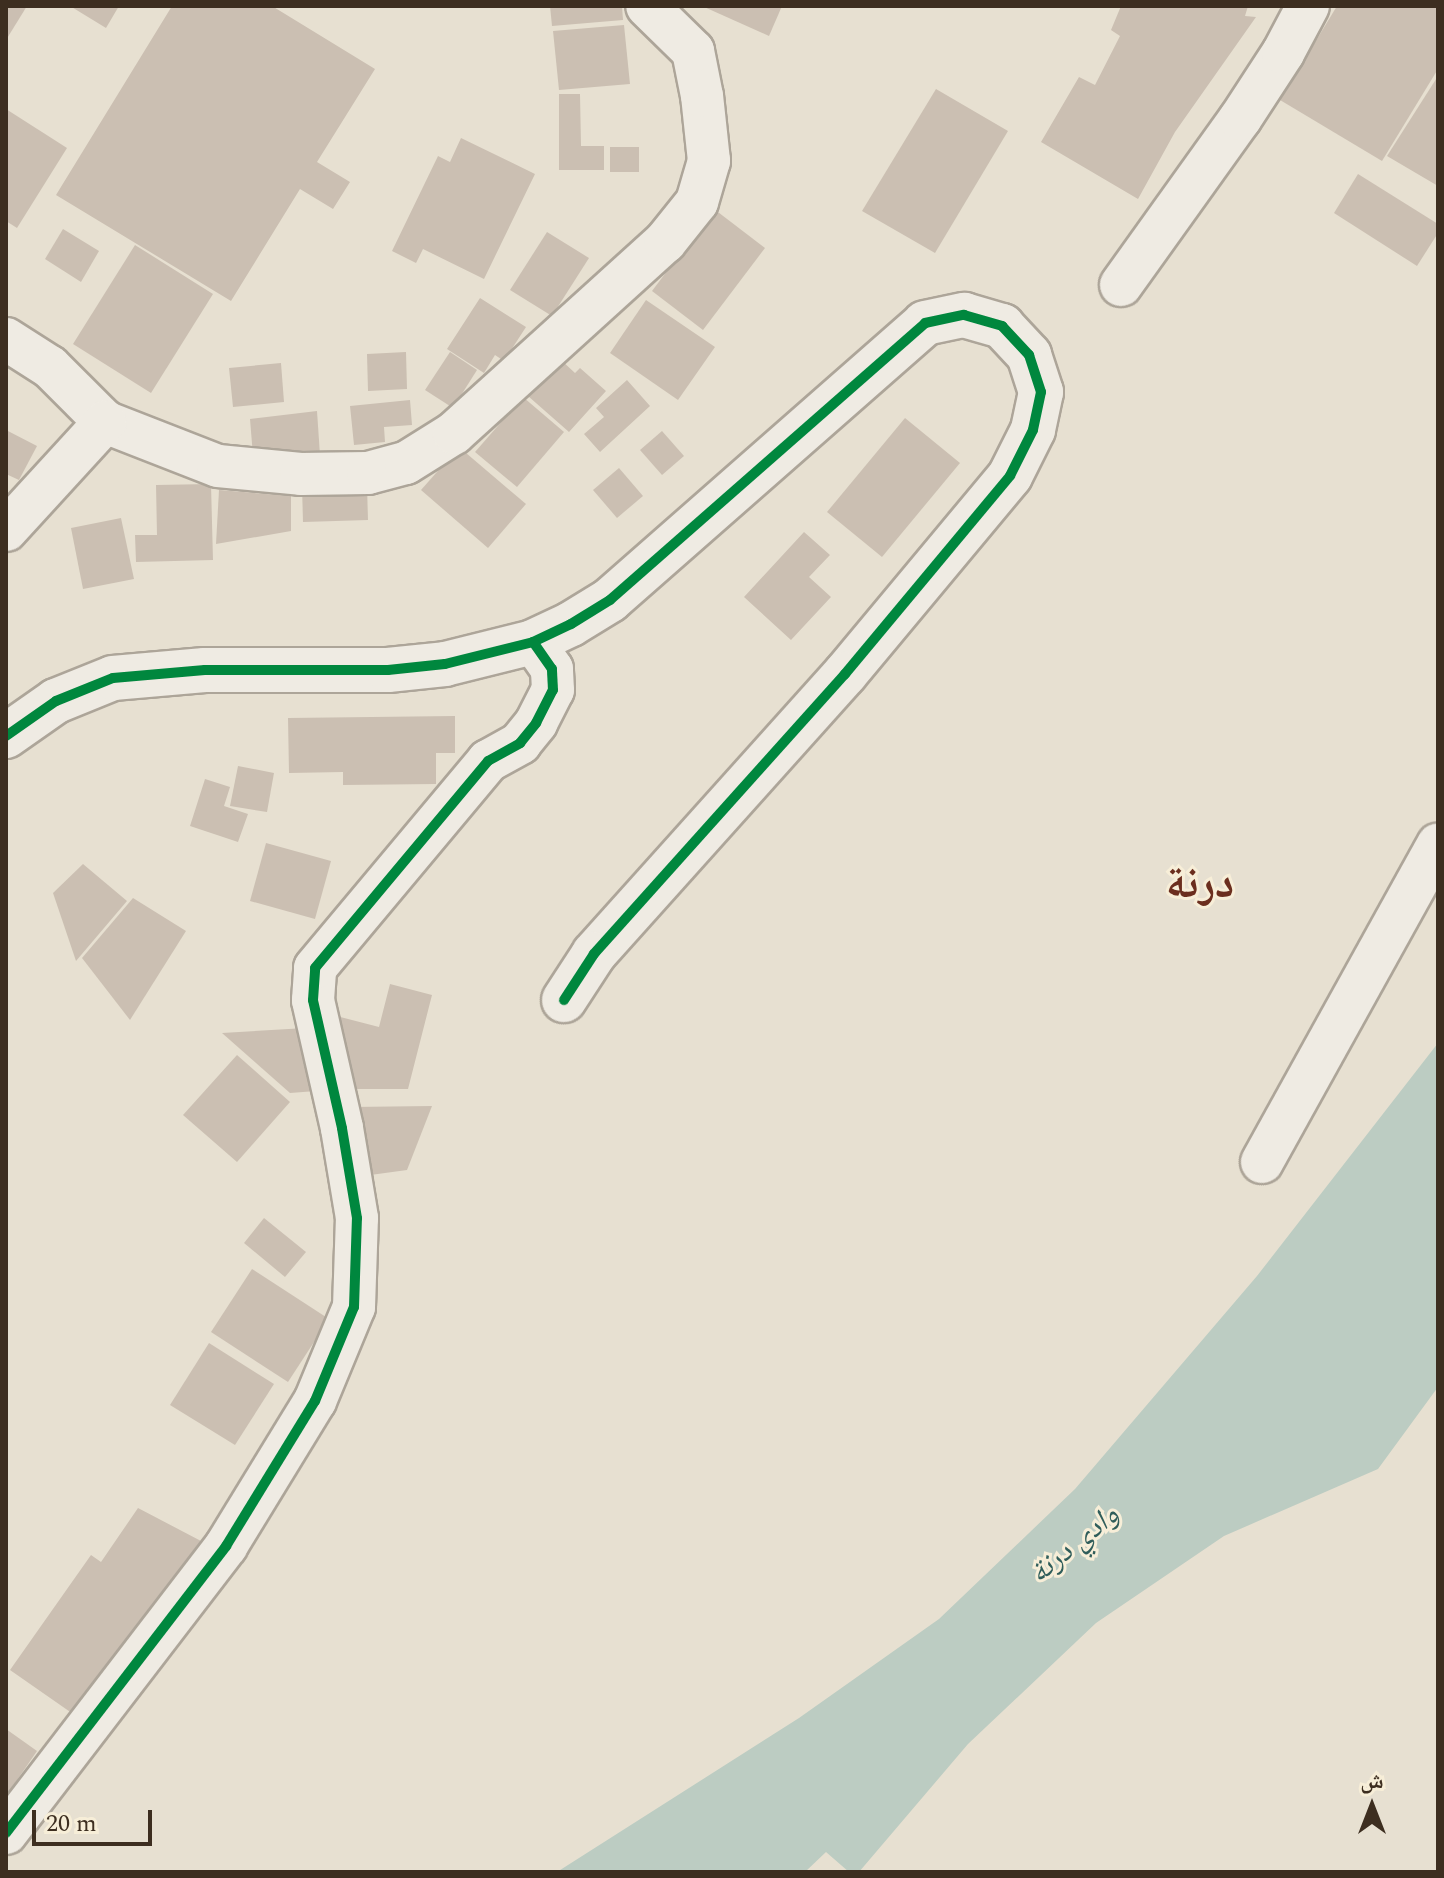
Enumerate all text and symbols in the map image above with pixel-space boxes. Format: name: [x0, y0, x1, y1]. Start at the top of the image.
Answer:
district label: درنة: [1166, 858, 1234, 910]
water label: وادي درنة: [1022, 1497, 1126, 1591]
text: ش: [1360, 1765, 1384, 1798]
north arrow: [1332, 1766, 1412, 1846]
scale bar: [36, 1794, 156, 1844]
text: 20 m: [46, 1806, 97, 1842]

